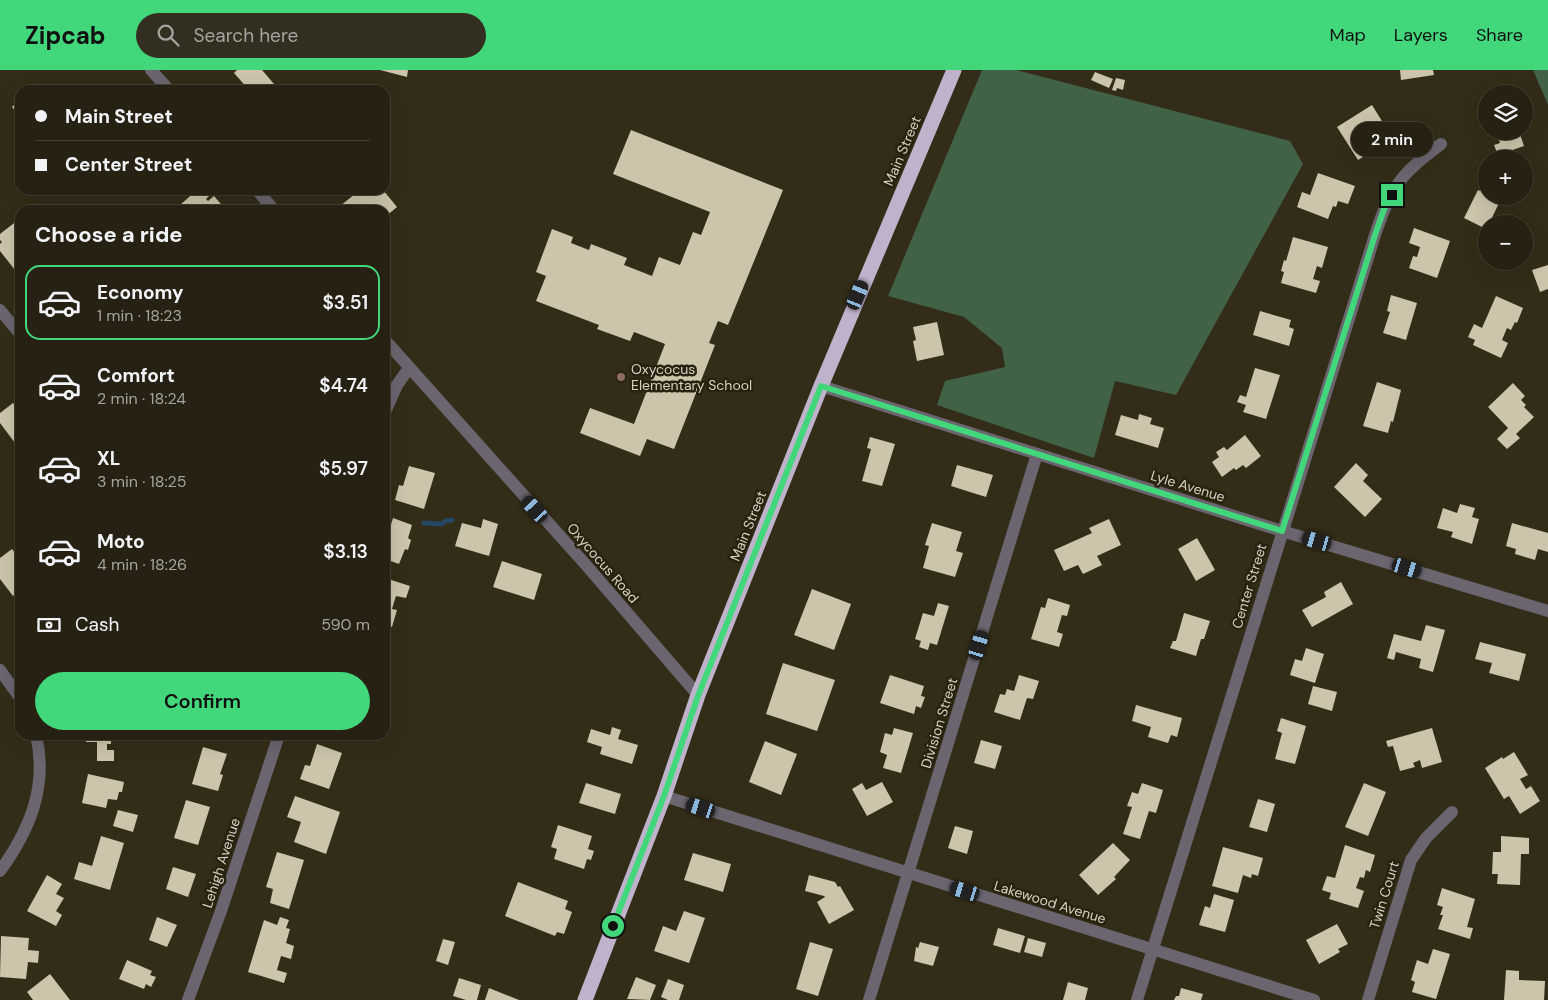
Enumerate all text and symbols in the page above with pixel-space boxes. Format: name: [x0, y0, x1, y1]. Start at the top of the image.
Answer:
search box: [136, 13, 486, 58]
text: Zipcab: [25, 20, 106, 51]
icon: search: [154, 21, 182, 49]
text: Search here: [194, 23, 298, 48]
text: Map: [1330, 23, 1366, 47]
text: Layers: [1394, 23, 1448, 47]
text: Share: [1476, 23, 1523, 47]
map controls: [1478, 85, 1533, 270]
button: layers: [1478, 85, 1533, 140]
text: Main Street: [65, 104, 173, 129]
street label: Main Street: [879, 113, 925, 189]
callout: 2 min: [1351, 122, 1433, 158]
text: 2 min: [1371, 129, 1413, 150]
button: +: [1478, 150, 1533, 205]
text: Center Street: [65, 152, 192, 177]
route end: [1381, 184, 1403, 206]
button: −: [1478, 215, 1533, 270]
text: Choose a ride: [35, 220, 183, 249]
car: [845, 278, 870, 312]
icon: car: [37, 280, 82, 325]
text: Economy: [97, 280, 184, 305]
text: $3.51: [322, 290, 368, 315]
text: 1 min · 18:23: [97, 305, 182, 326]
place label: Oxycocus Elementary School: [631, 360, 752, 394]
icon: car: [37, 363, 82, 408]
text: Comfort: [97, 363, 175, 388]
marker: Oxycocus Elementary School: [615, 371, 627, 383]
text: $4.74: [319, 373, 368, 398]
text: 2 min · 18:24: [97, 388, 186, 409]
icon: car: [37, 446, 82, 491]
text: XL: [97, 446, 120, 471]
text: $5.97: [319, 456, 368, 481]
street label: Lyle Avenue: [1149, 466, 1227, 506]
text: 3 min · 18:25: [97, 471, 187, 492]
street label: Main Street: [726, 488, 770, 564]
car: [519, 493, 550, 525]
street label: Oxycocus Road: [563, 519, 643, 607]
icon: car: [37, 529, 82, 574]
text: Moto: [97, 529, 145, 554]
car: [1300, 530, 1333, 552]
text: $3.13: [323, 539, 368, 564]
street label: Center Street: [1228, 541, 1270, 631]
text: 4 min · 18:26: [97, 554, 187, 575]
car: [1390, 556, 1423, 580]
icon: cash: [35, 611, 63, 639]
text: Cash: [75, 612, 119, 637]
text: 590 m: [321, 614, 370, 635]
car: [967, 628, 990, 662]
button: Confirm: [35, 672, 370, 730]
street label: Division Street: [917, 675, 961, 771]
car: [684, 796, 717, 820]
street label: Lehigh Avenue: [198, 816, 244, 910]
street label: Twin Court: [1365, 859, 1403, 931]
street label: Lakewood Avenue: [992, 876, 1108, 928]
car: [948, 879, 981, 903]
route start: [602, 915, 624, 937]

